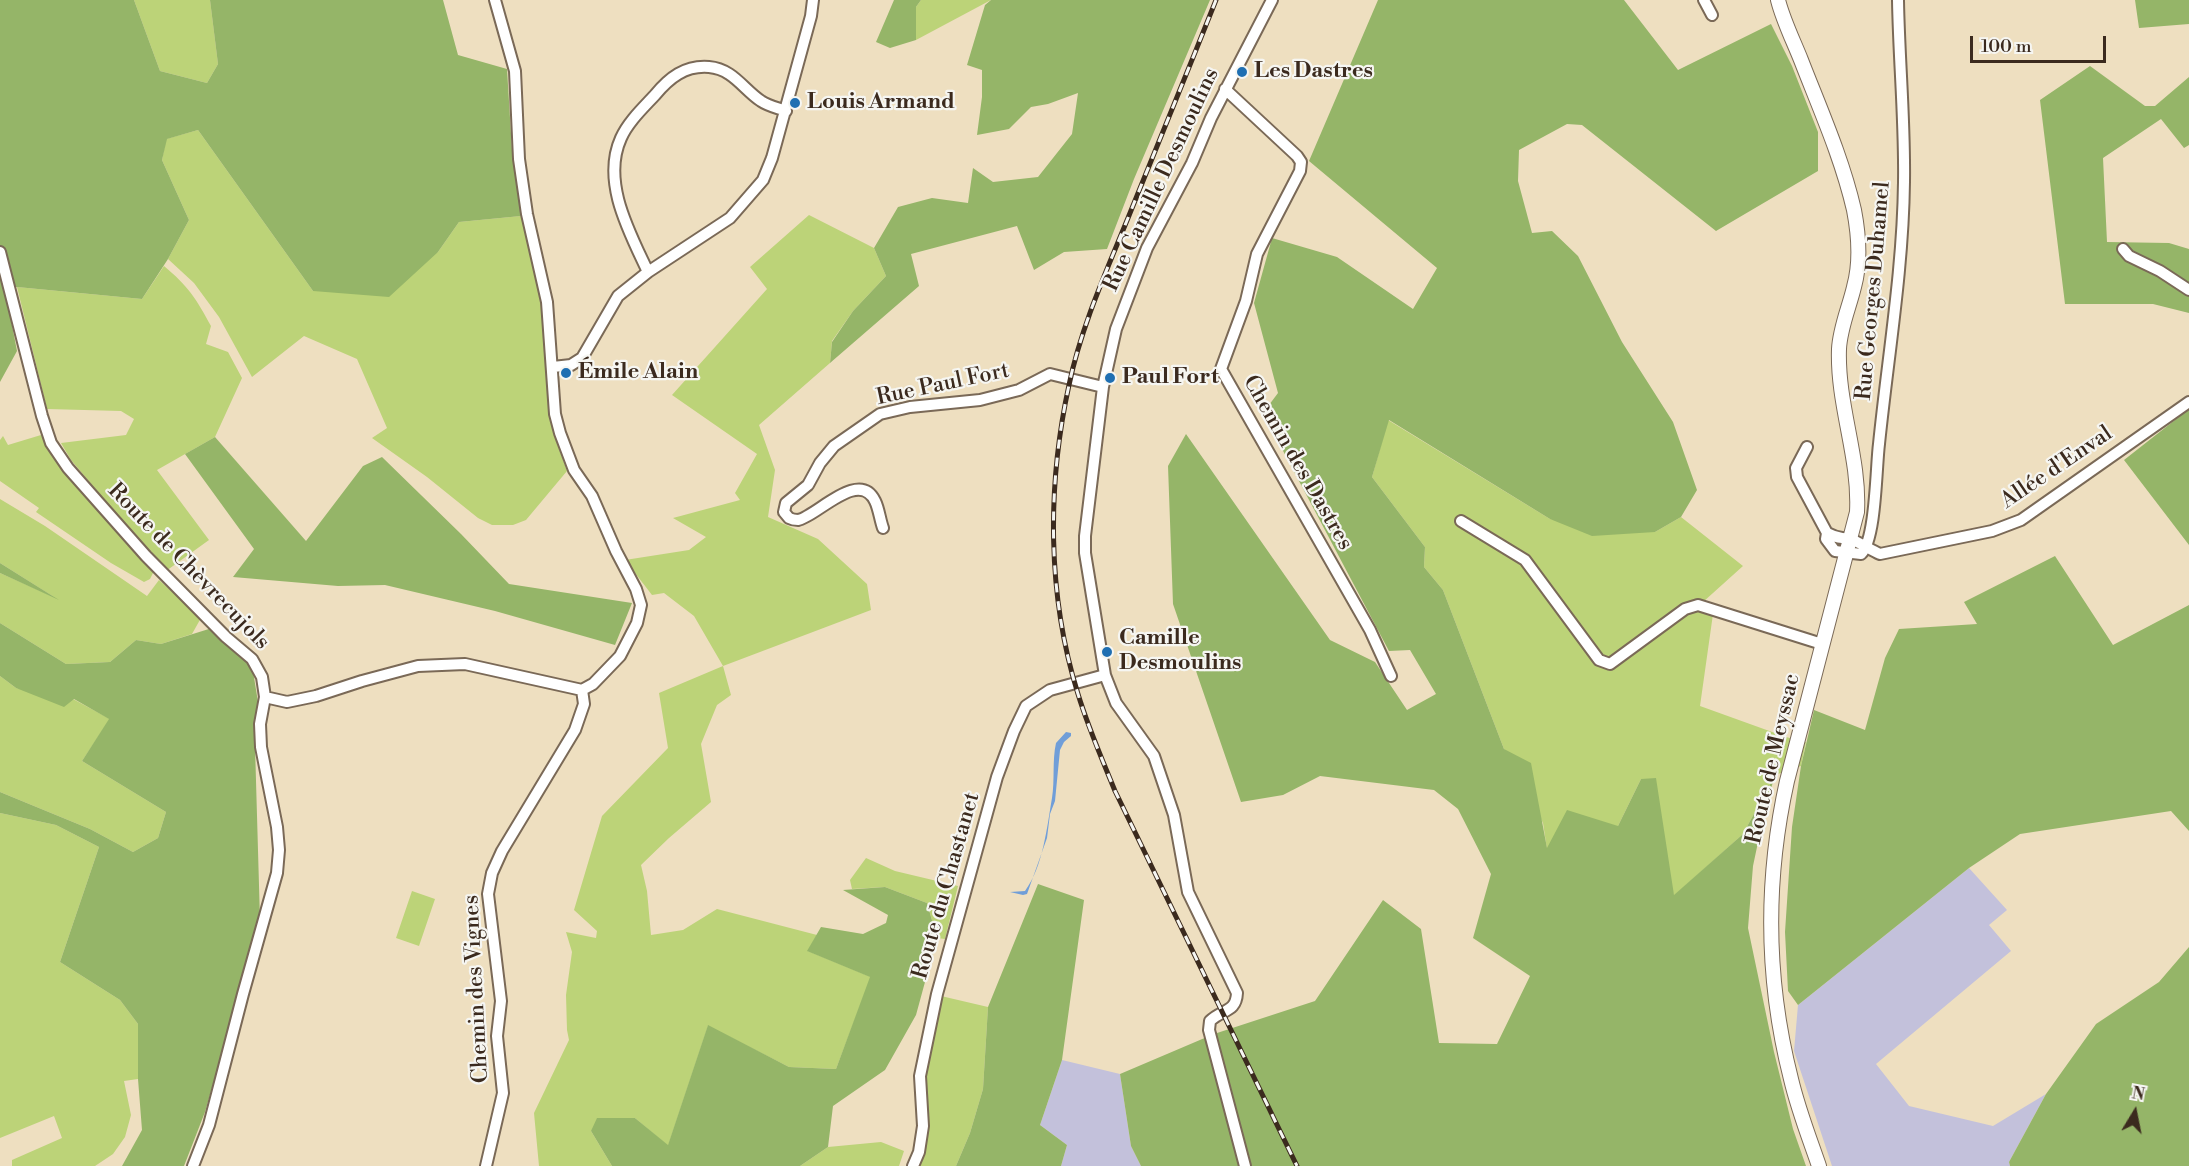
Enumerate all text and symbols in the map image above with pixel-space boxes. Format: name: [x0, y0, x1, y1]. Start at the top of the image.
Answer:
scale bar: [1973, 24, 2110, 62]
text: 100 m: [1981, 35, 2032, 58]
place label: Les Dastres: [1254, 59, 1373, 85]
street label: Rue Camille Desmoulins: [1099, 64, 1225, 296]
marker: Les Dastres: [1235, 65, 1249, 79]
place label: Louis Armand: [807, 90, 955, 116]
marker: Louis Armand: [788, 96, 802, 110]
street label: Rue Georges Duhamel: [1851, 180, 1897, 402]
street label: Rue Paul Fort: [874, 358, 1012, 412]
place label: Émile Alain: [578, 360, 698, 386]
place label: Paul Fort: [1122, 365, 1219, 391]
marker: Émile Alain: [559, 366, 573, 380]
marker: Paul Fort: [1103, 371, 1117, 385]
street label: Chemin des Dastres: [1236, 371, 1358, 555]
street label: Allée d'Enval: [1996, 421, 2118, 515]
street label: Route de Chèvrecujols: [102, 478, 274, 656]
place label: Camille Desmoulins: [1119, 626, 1241, 678]
marker: Camille Desmoulins: [1100, 645, 1114, 659]
street label: Route de Meyssac: [1742, 671, 1806, 847]
street label: Route du Chastanet: [908, 790, 986, 982]
street label: Chemin des Vignes: [459, 894, 495, 1084]
north arrow: [2105, 1082, 2165, 1142]
text: N: [2130, 1083, 2146, 1105]

